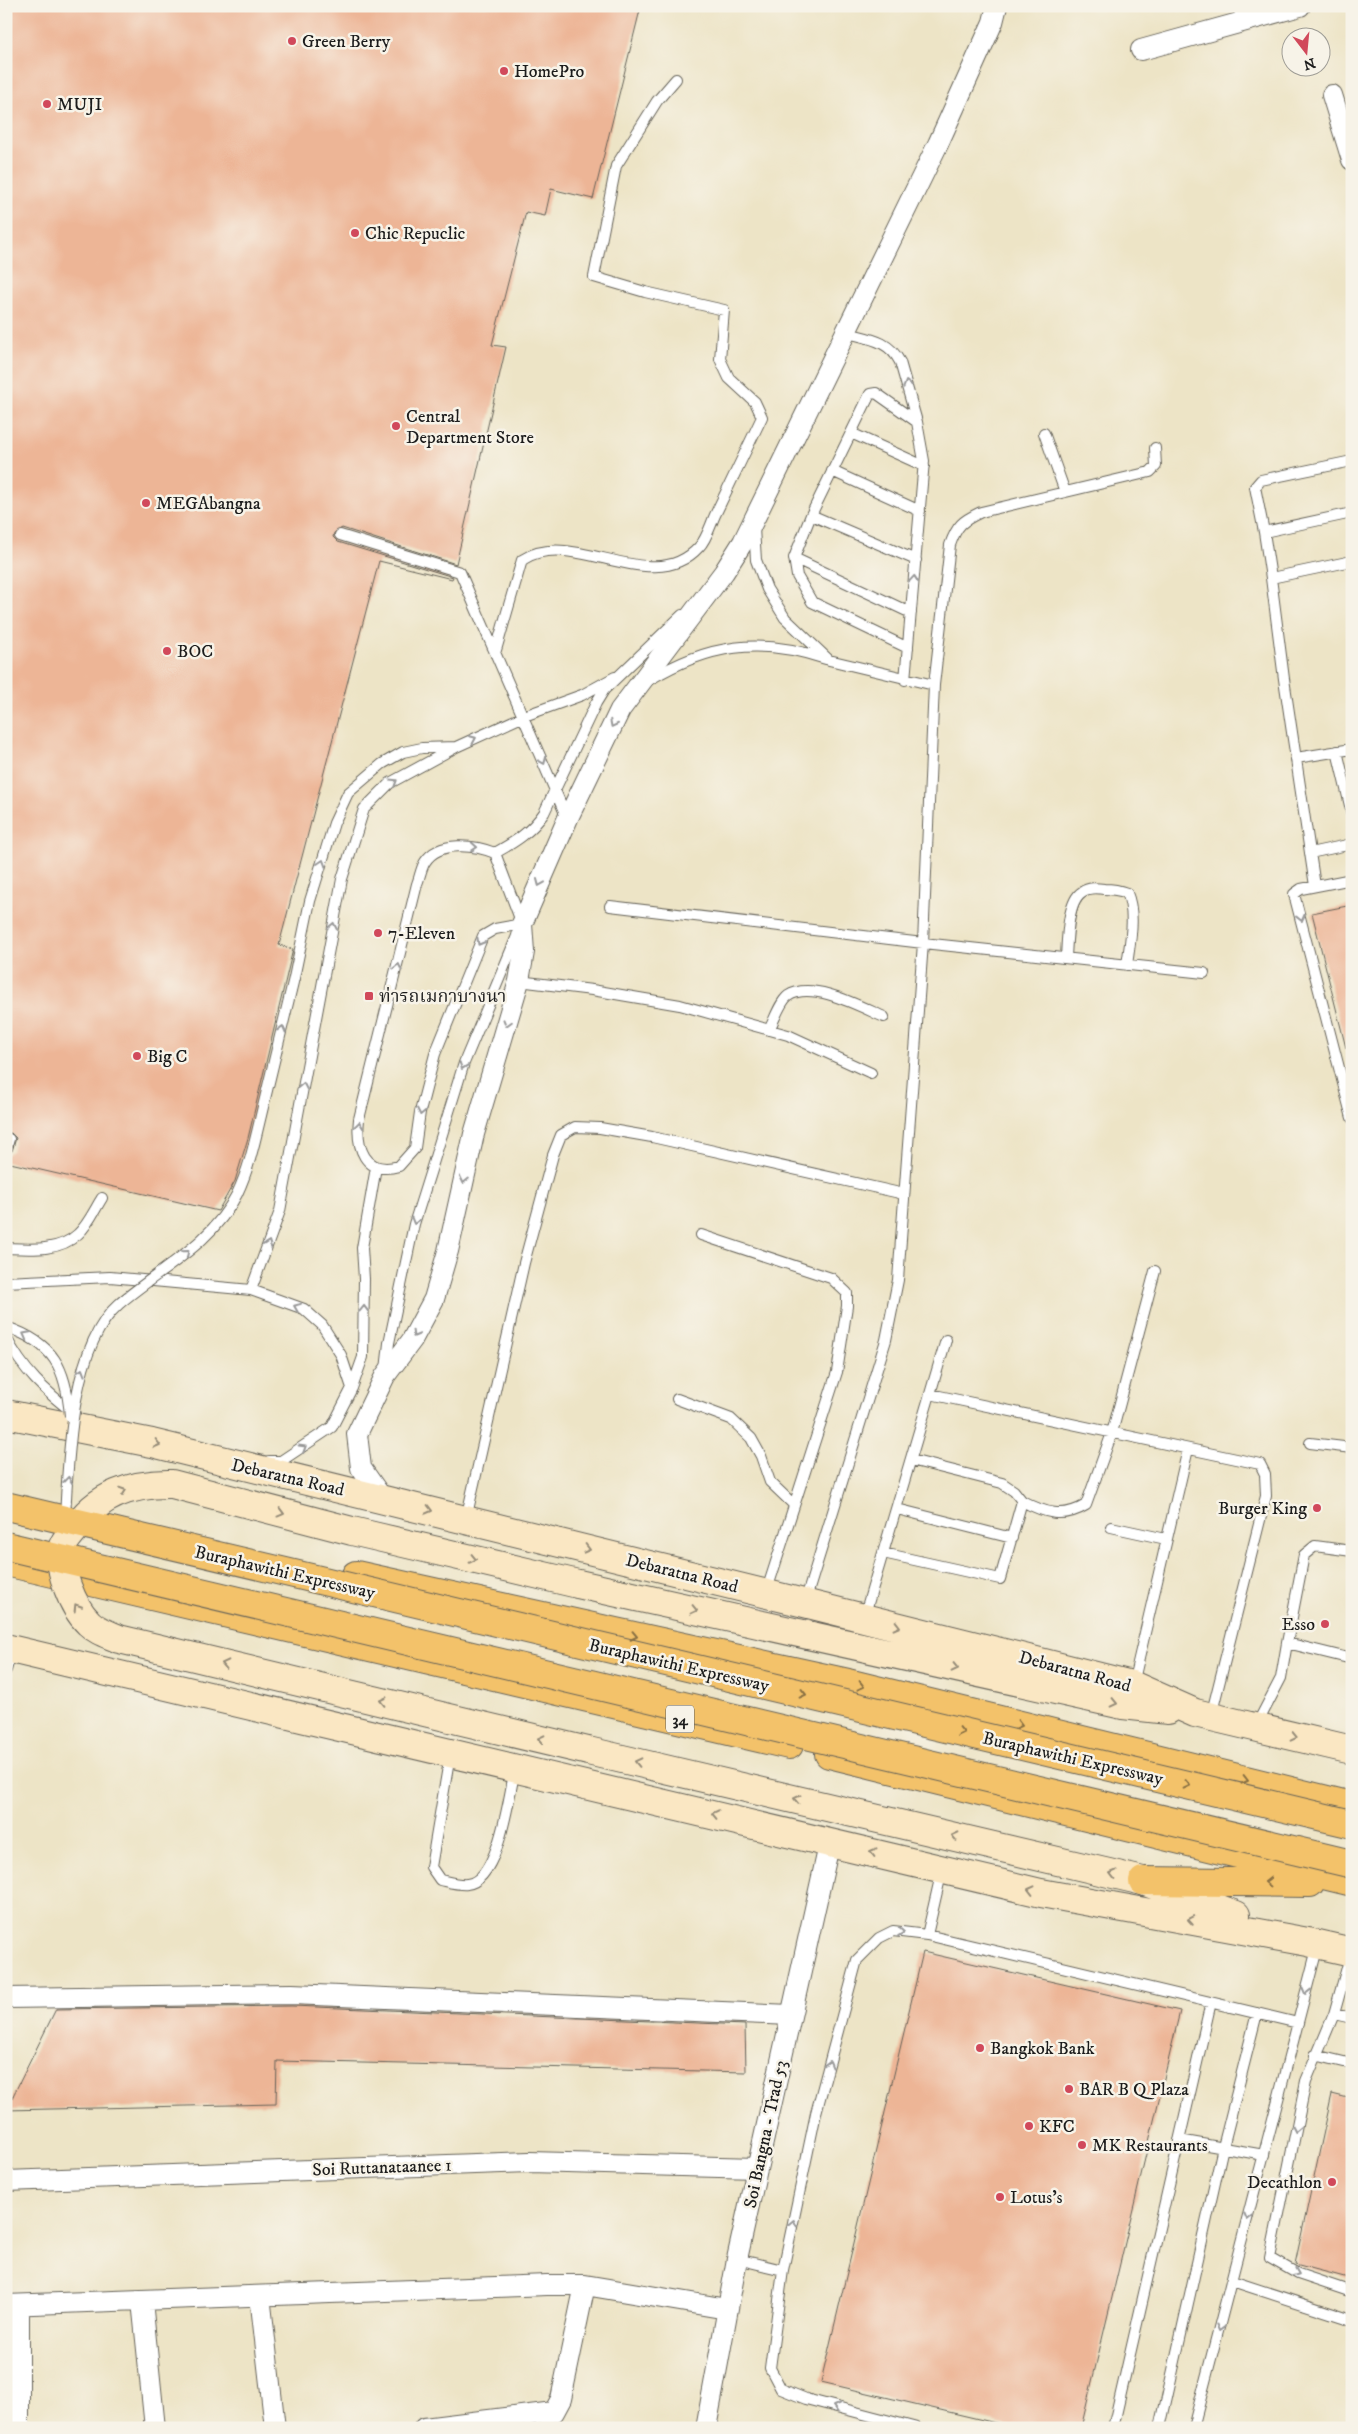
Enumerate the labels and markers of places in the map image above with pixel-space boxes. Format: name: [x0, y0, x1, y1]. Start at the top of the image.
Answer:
place label: Green Berry: [302, 31, 391, 53]
marker: Green Berry: [286, 35, 298, 47]
place label: HomePro: [514, 61, 585, 83]
marker: HomePro: [498, 65, 510, 77]
place label: MUJI: [57, 94, 102, 116]
marker: MUJI: [41, 98, 53, 110]
place label: Chic Repuclic: [365, 223, 466, 245]
marker: Chic Repuclic: [349, 227, 361, 239]
place label: Central Department Store: [406, 406, 534, 449]
marker: Central Department Store: [390, 420, 402, 432]
place label: MEGAbangna: [156, 493, 261, 515]
marker: MEGAbangna: [140, 497, 152, 509]
place label: BOC: [177, 641, 213, 663]
marker: BOC: [161, 645, 173, 657]
place label: 7-Eleven: [388, 923, 456, 945]
marker: 7-Eleven: [372, 927, 384, 939]
place label: ท่ารถเมกาบางนา: [379, 986, 506, 1008]
marker: ท่ารถเมกาบางนา: [363, 990, 375, 1002]
place label: Big C: [147, 1046, 188, 1068]
marker: Big C: [131, 1050, 143, 1062]
place label: Burger King: [1218, 1498, 1307, 1520]
marker: Burger King: [1311, 1502, 1323, 1514]
place label: Esso: [1281, 1614, 1315, 1636]
marker: Esso: [1319, 1618, 1331, 1630]
place label: Bangkok Bank: [990, 2038, 1095, 2060]
marker: Bangkok Bank: [974, 2042, 986, 2054]
place label: BAR B Q Plaza: [1079, 2079, 1189, 2101]
marker: BAR B Q Plaza: [1063, 2083, 1075, 2095]
place label: KFC: [1039, 2116, 1075, 2138]
marker: KFC: [1023, 2120, 1035, 2132]
place label: MK Restaurants: [1092, 2135, 1208, 2157]
marker: MK Restaurants: [1076, 2139, 1088, 2151]
place label: Decathlon: [1247, 2172, 1323, 2194]
marker: Decathlon: [1326, 2176, 1338, 2188]
place label: Lotus's: [1010, 2187, 1063, 2209]
marker: Lotus's: [994, 2191, 1006, 2203]

